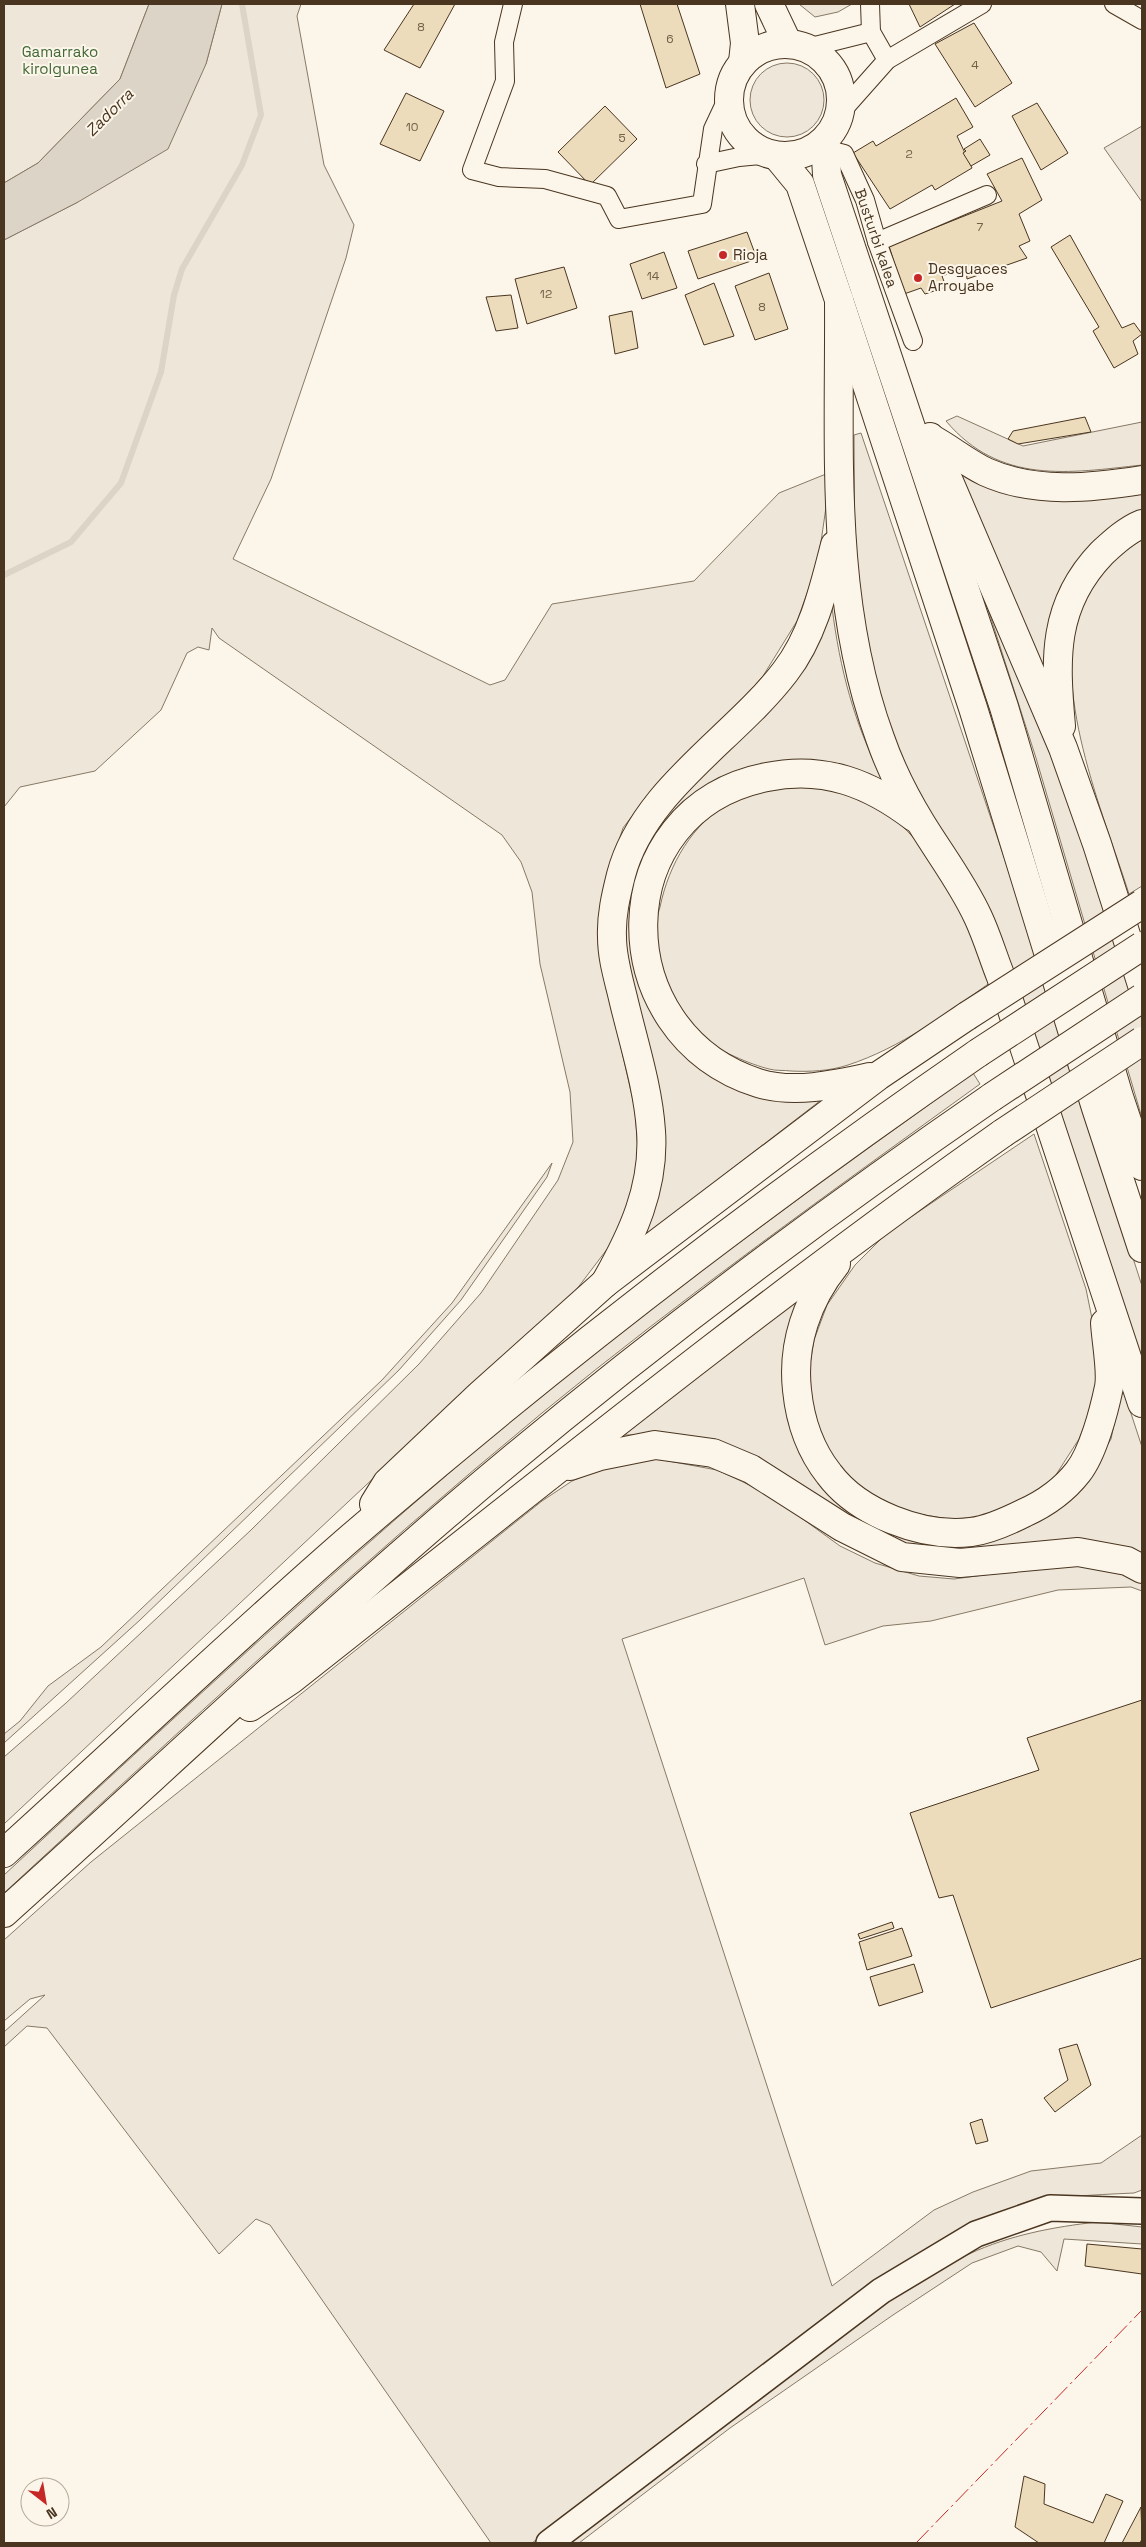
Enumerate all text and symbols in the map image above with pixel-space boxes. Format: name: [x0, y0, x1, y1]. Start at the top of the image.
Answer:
house number: 8: [417, 19, 425, 35]
house number: 6: [666, 31, 674, 47]
park label: Gamarrako kirolgunea: [22, 42, 98, 78]
house number: 4: [971, 57, 979, 73]
water label: Zadorra: [81, 83, 138, 141]
house number: 10: [406, 119, 418, 135]
house number: 5: [618, 130, 626, 146]
house number: 2: [905, 146, 913, 162]
street label: Busturbi kalea: [851, 186, 902, 290]
house number: 7: [977, 219, 984, 235]
place label: Rioja: [733, 245, 768, 264]
marker: Rioja: [717, 249, 729, 261]
place label: Desguaces Arroyabe: [928, 259, 1008, 295]
house number: 14: [647, 268, 660, 284]
marker: Desguaces Arroyabe: [912, 272, 924, 284]
house number: 12: [540, 286, 552, 302]
house number: 8: [758, 299, 766, 315]
north arrow: [20, 2477, 70, 2527]
text: N: [43, 2503, 60, 2523]

